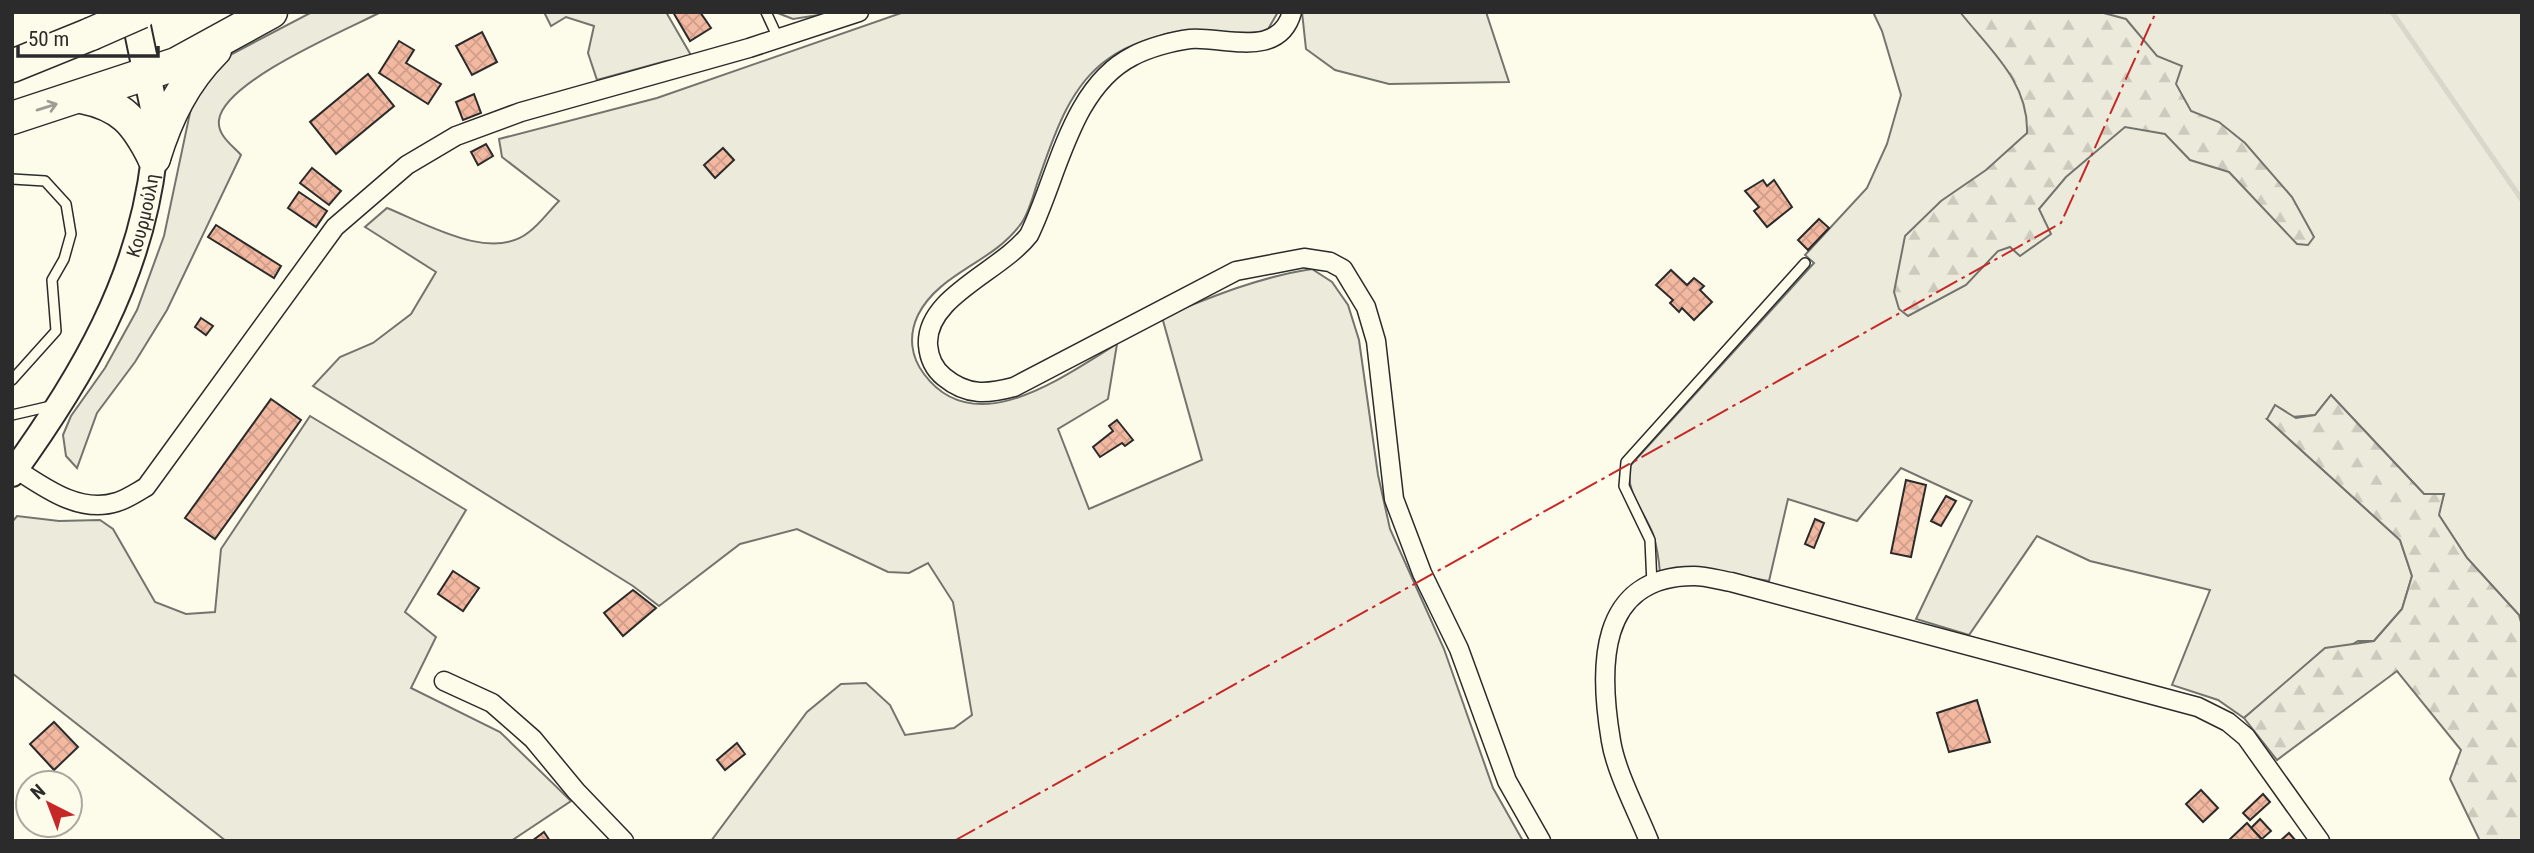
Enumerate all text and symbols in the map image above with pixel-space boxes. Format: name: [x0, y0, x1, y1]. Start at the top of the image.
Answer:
scale bar: [18, 14, 158, 58]
text: 50 m: [28, 27, 69, 51]
one-way arrow: [36, 100, 58, 113]
street label: Κουρμούλη: [121, 172, 163, 260]
north arrow: [14, 769, 84, 839]
text: N: [26, 779, 50, 804]

